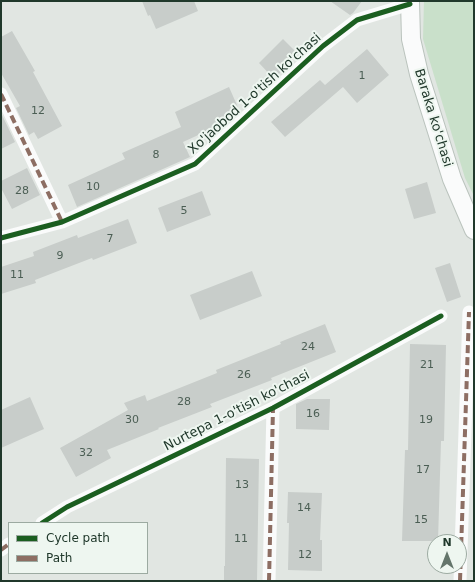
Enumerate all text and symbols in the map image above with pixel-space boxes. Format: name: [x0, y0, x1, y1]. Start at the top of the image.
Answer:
street label: Xo'jaobod 1-o'tish ko'chasi: [185, 30, 325, 158]
street label: Baraka ko'chasi: [411, 67, 455, 169]
house number: 1: [359, 69, 365, 83]
house number: 12: [31, 104, 45, 118]
house number: 8: [153, 148, 159, 162]
house number: 10: [86, 180, 100, 194]
house number: 28: [15, 184, 29, 198]
house number: 5: [181, 204, 187, 218]
house number: 7: [107, 232, 113, 246]
house number: 9: [57, 249, 63, 263]
house number: 11: [10, 268, 24, 282]
house number: 24: [301, 340, 315, 354]
house number: 21: [420, 358, 434, 372]
street label: Nurtepa 1-o'tish ko'chasi: [161, 367, 313, 455]
house number: 26: [237, 368, 251, 382]
house number: 28: [177, 395, 191, 409]
house number: 16: [306, 407, 320, 421]
house number: 30: [125, 413, 139, 427]
house number: 19: [419, 413, 433, 427]
house number: 32: [79, 446, 93, 460]
house number: 17: [416, 463, 430, 477]
house number: 13: [235, 478, 249, 492]
house number: 14: [297, 501, 311, 515]
house number: 15: [414, 513, 428, 527]
legend: [8, 522, 148, 574]
text: Cycle path: [46, 531, 110, 545]
house number: 11: [234, 532, 248, 546]
north arrow: [427, 534, 467, 574]
text: N: [442, 536, 452, 549]
house number: 12: [298, 548, 312, 562]
text: Path: [46, 551, 72, 565]

